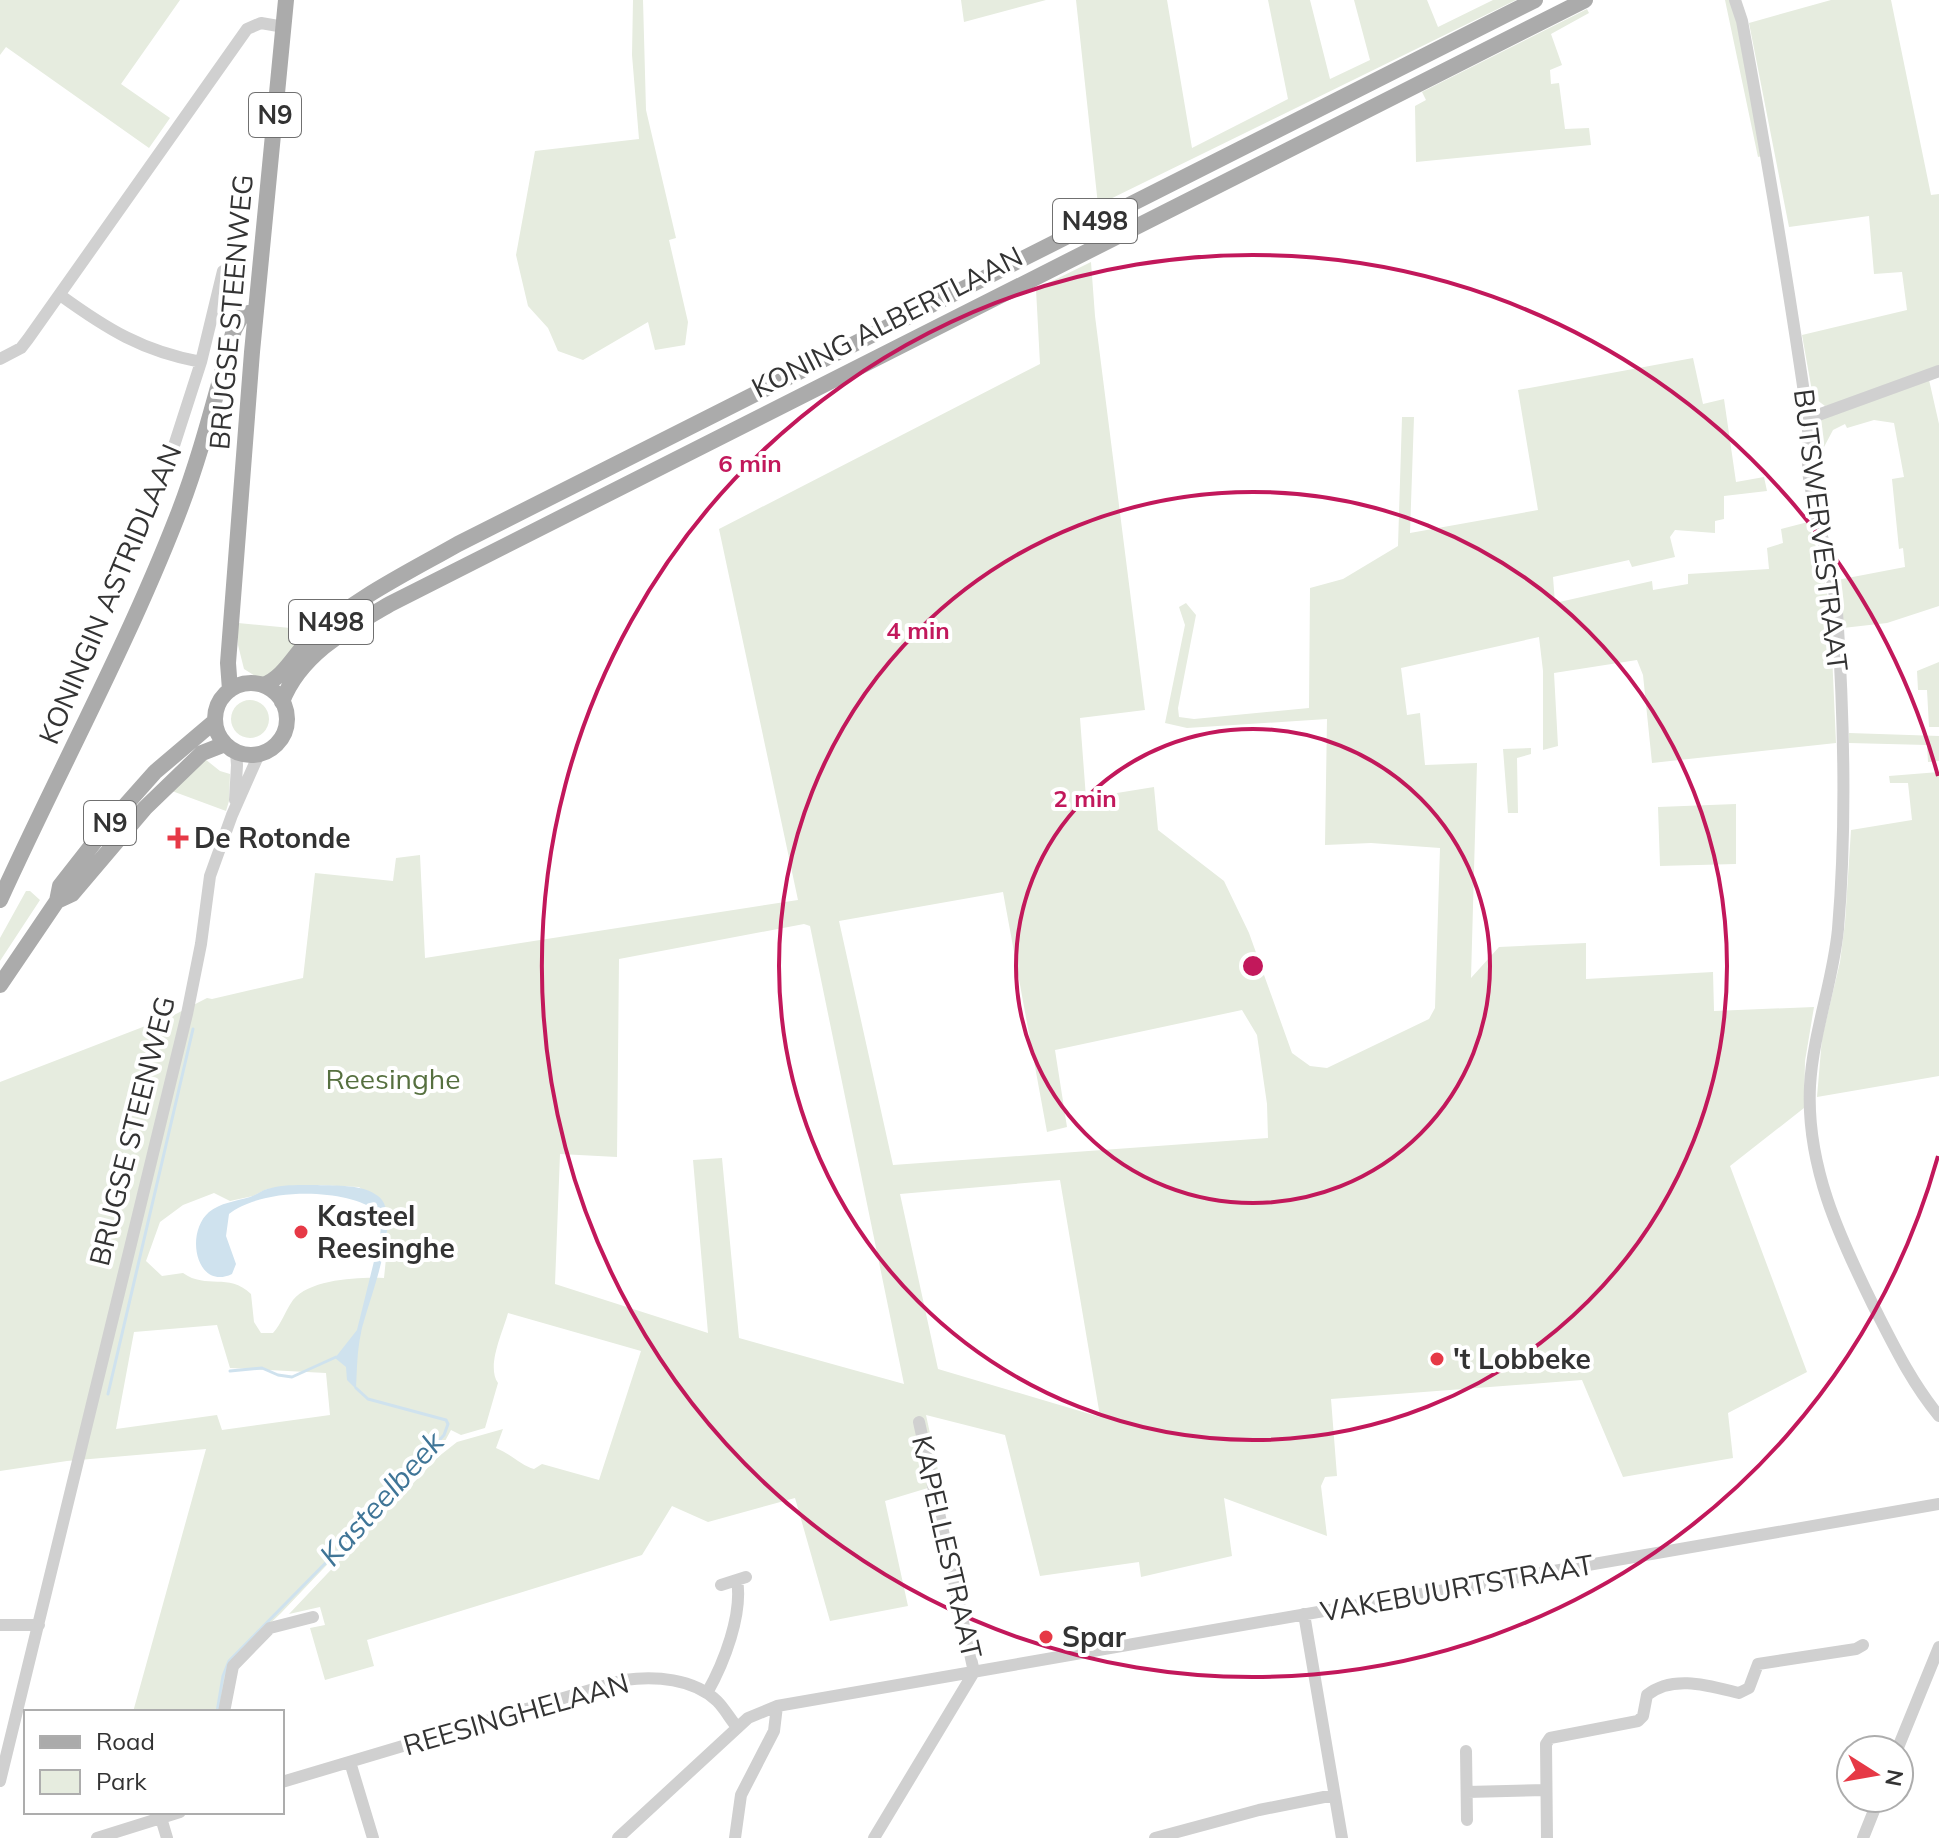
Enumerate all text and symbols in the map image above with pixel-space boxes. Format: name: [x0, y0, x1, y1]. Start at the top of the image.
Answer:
road number: N9: [249, 93, 301, 137]
street label: BRUGSE STEENWEG: [201, 173, 260, 451]
road number: N498: [1053, 199, 1137, 243]
street label: KONING ALBERTLAAN: [746, 238, 1028, 405]
street label: BUTSWERVESTRAAT: [1787, 387, 1856, 673]
street label: KONINGIN ASTRIDLAAN: [30, 439, 189, 749]
text: 6 min: [718, 448, 782, 478]
road number: N498: [289, 600, 373, 644]
text: 4 min: [886, 615, 950, 645]
text: 2 min: [1053, 783, 1117, 813]
road number: N9: [84, 801, 136, 845]
place label: De Rotonde: [194, 820, 351, 855]
marker: De Rotonde: [169, 829, 187, 847]
centre of rings: [1239, 952, 1267, 980]
street label: BRUGSE STEENWEG: [81, 993, 182, 1269]
park label: Reesinghe: [325, 1061, 461, 1096]
place label: Kasteel Reesinghe: [317, 1198, 455, 1265]
marker: Kasteel Reesinghe: [292, 1223, 310, 1241]
place label: 't Lobbeke: [1453, 1341, 1591, 1376]
marker: 't Lobbeke: [1428, 1350, 1446, 1368]
water label: Kasteelbeek: [311, 1422, 453, 1573]
street label: KAPELLESTRAAT: [905, 1432, 990, 1662]
street label: VAKEBUURTSTRAAT: [1318, 1546, 1596, 1629]
place label: Spar: [1062, 1619, 1126, 1654]
marker: Spar: [1037, 1628, 1055, 1646]
street label: REESINGHELAAN: [399, 1665, 633, 1762]
legend: [24, 1710, 284, 1814]
text: Road: [96, 1726, 155, 1756]
north arrow: [1835, 1734, 1915, 1814]
text: Park: [96, 1766, 147, 1796]
text: N: [1879, 1767, 1910, 1789]

